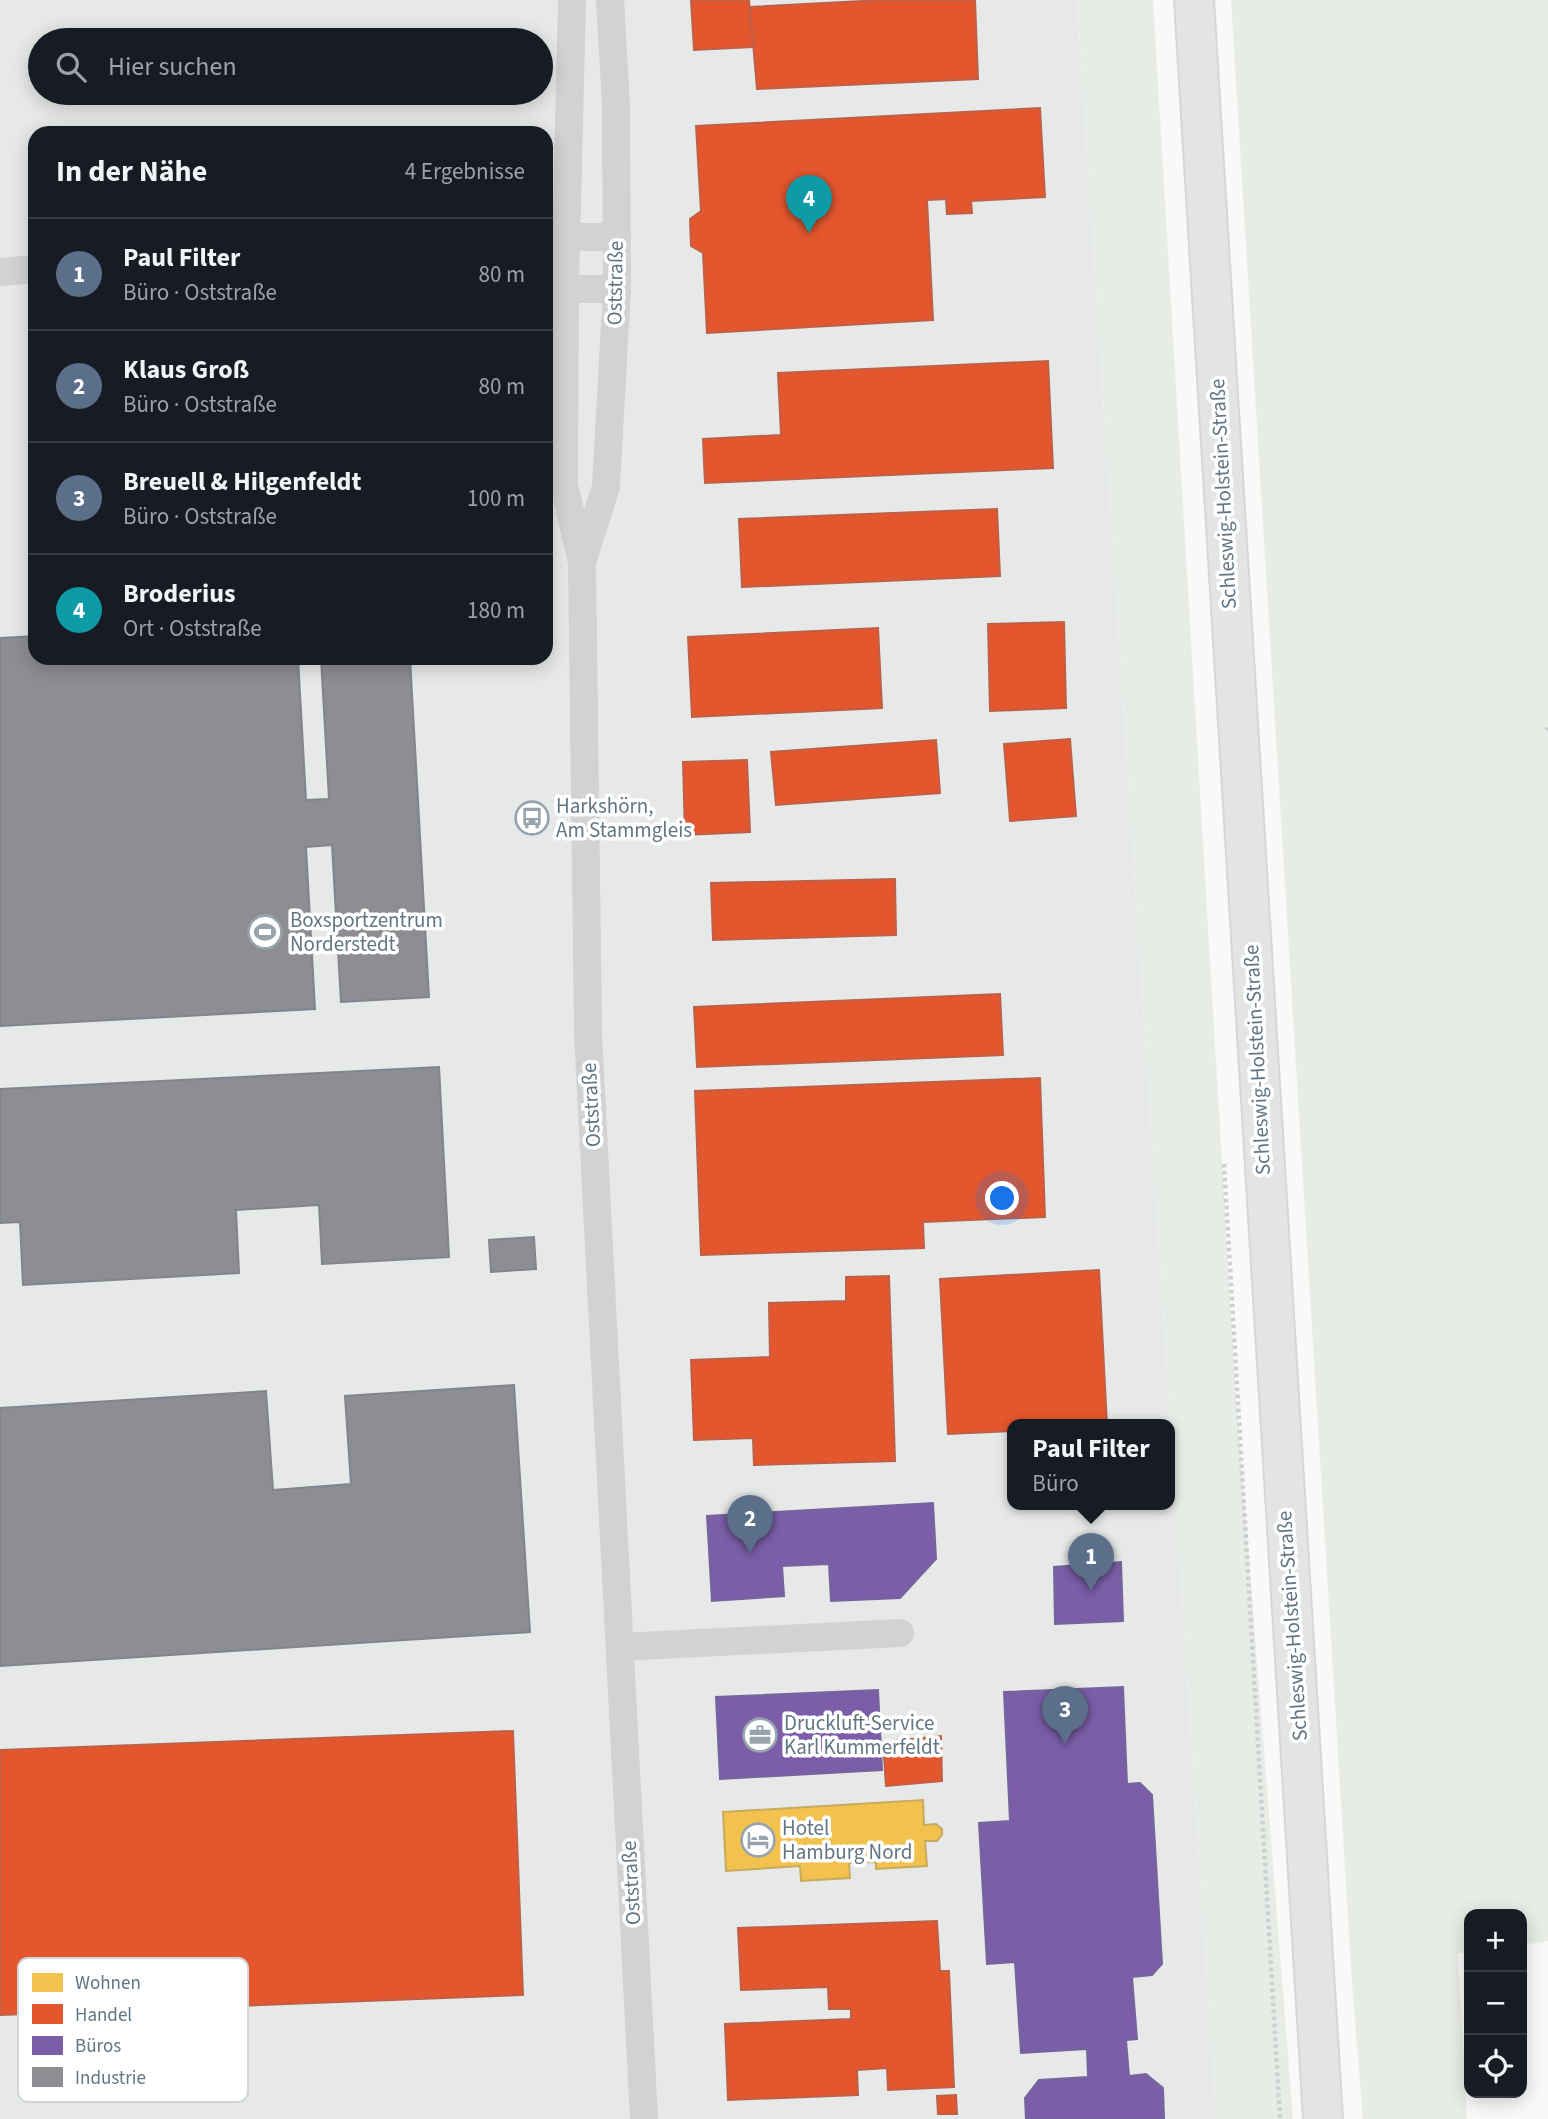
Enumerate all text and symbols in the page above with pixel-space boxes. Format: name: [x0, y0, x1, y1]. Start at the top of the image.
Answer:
search box: [28, 28, 553, 105]
icon: search: [52, 48, 90, 86]
text: Hier suchen: [108, 48, 237, 85]
text: In der Nähe: [56, 150, 207, 193]
text: 4 Ergebnisse: [405, 155, 525, 188]
pin: 4: [786, 175, 832, 233]
text: Paul Filter: [123, 239, 240, 276]
street label: Oststraße: [599, 240, 631, 326]
text: 1: [73, 258, 85, 291]
text: 80 m: [478, 258, 525, 291]
text: Büro · Oststraße: [123, 276, 277, 309]
text: Klaus Groß: [123, 351, 249, 388]
text: 2: [73, 370, 85, 403]
text: 80 m: [478, 370, 525, 403]
street label: Schleswig-Holstein-Straße: [1202, 378, 1244, 610]
text: Büro · Oststraße: [123, 388, 277, 421]
text: Breuell & Hilgenfeldt: [123, 463, 361, 500]
text: 3: [73, 482, 85, 515]
text: 100 m: [467, 482, 525, 515]
text: Büro · Oststraße: [123, 500, 277, 533]
text: Broderius: [123, 575, 235, 612]
text: 4: [73, 594, 85, 627]
text: 180 m: [467, 594, 525, 627]
text: Ort · Oststraße: [123, 612, 262, 645]
place label: Harkshörn, Am Stammgleis: [556, 791, 692, 845]
bus stop icon: Harkshörn, Am Stammgleis: [513, 799, 551, 837]
place label: Boxsportzentrum Norderstedt: [290, 905, 443, 959]
sports icon: Boxsportzentrum Norderstedt: [246, 913, 284, 951]
street label: Schleswig-Holstein-Straße: [1236, 944, 1278, 1176]
street label: Oststraße: [574, 1062, 608, 1148]
your location: [985, 1181, 1019, 1215]
popup: [1007, 1419, 1175, 1510]
text: Paul Filter: [1032, 1430, 1150, 1467]
text: Büro: [1032, 1467, 1079, 1500]
pin: 2: [727, 1495, 773, 1553]
street label: Schleswig-Holstein-Straße: [1269, 1510, 1315, 1742]
pin: 1: [1068, 1533, 1114, 1591]
pin: 3: [1042, 1686, 1088, 1744]
place label: Druckluft-Service Karl Kummerfeldt: [784, 1708, 940, 1762]
office icon: Druckluft-Service Karl Kummerfeldt: [741, 1716, 779, 1754]
place label: Hotel Hamburg Nord: [782, 1813, 912, 1867]
hotel icon: Hotel Hamburg Nord: [739, 1821, 777, 1859]
street label: Oststraße: [614, 1840, 648, 1926]
map controls: [1464, 1909, 1527, 2098]
button: +: [1464, 1909, 1527, 1972]
legend: [18, 1958, 248, 2102]
text: Wohnen: [75, 1970, 141, 1997]
button: −: [1464, 1972, 1527, 2035]
text: Handel: [75, 2002, 132, 2029]
text: Büros: [75, 2033, 121, 2060]
button: locate: [1464, 2035, 1527, 2098]
text: Industrie: [75, 2065, 146, 2092]

